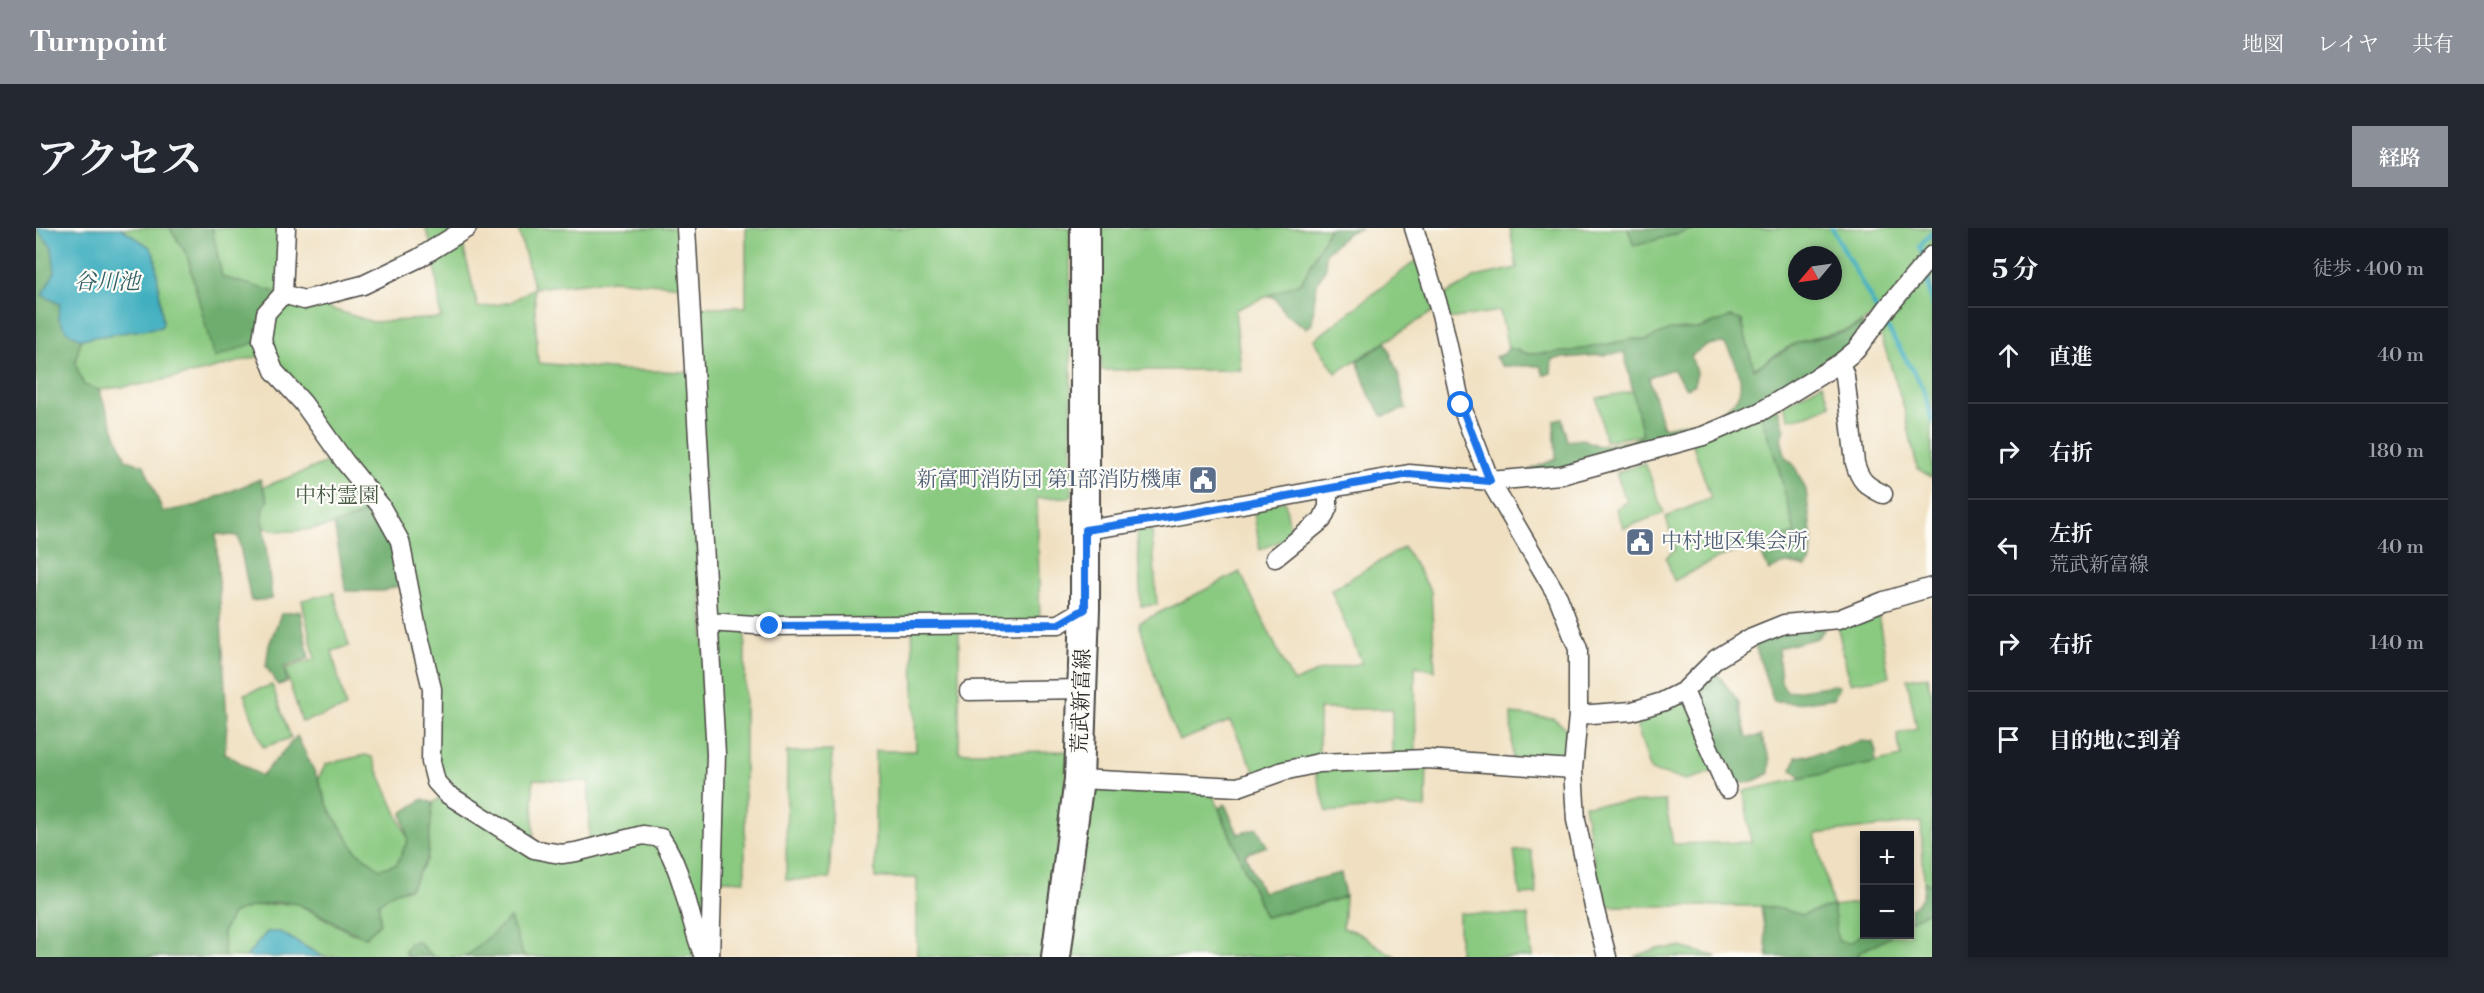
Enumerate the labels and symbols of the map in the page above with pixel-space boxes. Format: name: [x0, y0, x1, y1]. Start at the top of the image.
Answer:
north arrow: [1788, 246, 1842, 300]
water label: 谷川池: [74, 269, 143, 296]
route start: [1447, 391, 1473, 417]
public building icon: 新富町消防団 第1部消防機庫: [1187, 464, 1219, 496]
place label: 新富町消防団 第1部消防機庫: [917, 467, 1182, 493]
park label: 中村霊園: [295, 483, 379, 509]
public building icon: 中村地区集会所: [1624, 526, 1656, 558]
place label: 中村地区集会所: [1661, 529, 1808, 555]
route end: [756, 612, 782, 638]
street label: 荒武新富線: [1067, 648, 1097, 754]

